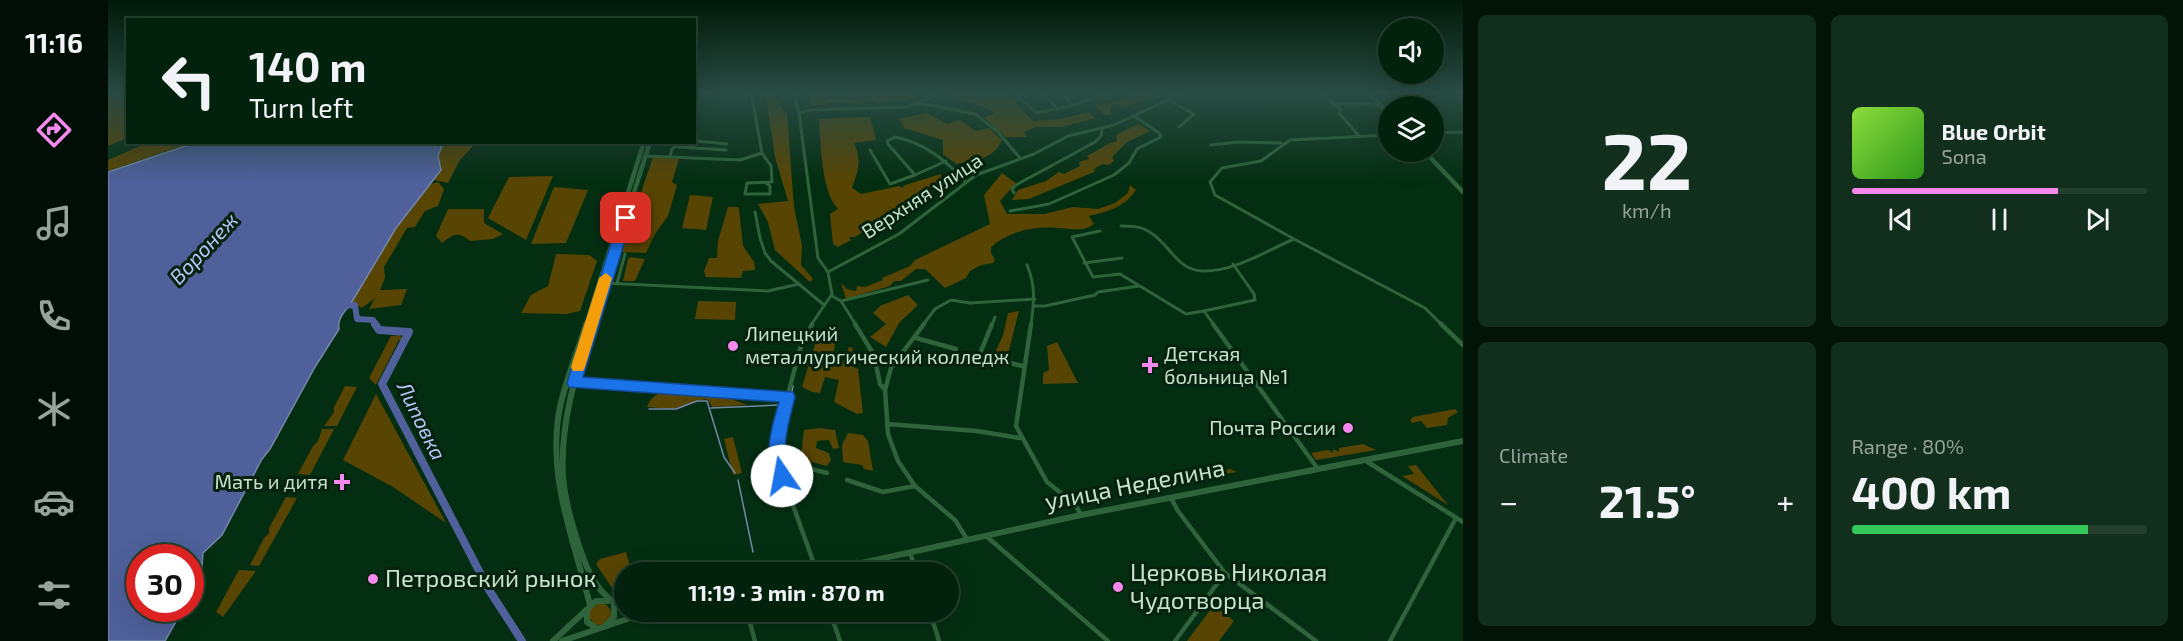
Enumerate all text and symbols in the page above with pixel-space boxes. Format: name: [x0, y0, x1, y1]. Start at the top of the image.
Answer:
map controls: [1378, 18, 1444, 162]
button: sound: [1378, 18, 1444, 84]
text: 11:16: [25, 26, 83, 58]
text: 140 m: [249, 40, 366, 90]
icon: left: [150, 42, 228, 120]
text: Turn left: [249, 91, 353, 123]
button: layers: [1378, 96, 1444, 162]
icon: directions: [33, 109, 75, 151]
text: 22: [1601, 112, 1692, 206]
text: Blue Orbit: [1942, 118, 2046, 144]
text: Sona: [1942, 144, 1987, 168]
street label: Верхняя улица: [857, 147, 987, 244]
pin: [600, 192, 651, 243]
text: km/h: [1622, 198, 1672, 222]
icon: arrive: [609, 201, 642, 234]
icon: music: [33, 202, 75, 244]
icon: previous: [1884, 203, 1917, 236]
icon: pause: [1983, 203, 2016, 236]
icon: next: [2081, 203, 2114, 236]
water label: Воронеж: [164, 207, 242, 289]
icon: phone: [33, 295, 75, 337]
place label: Липецкий металлургический колледж: [745, 321, 1010, 369]
marker: Липецкий металлургический колледж: [726, 339, 740, 353]
place label: Детская больница №1: [1164, 341, 1288, 388]
marker: Детская больница №1: [1141, 356, 1159, 374]
water label: Липовка: [392, 376, 452, 464]
icon: climate: [33, 388, 75, 430]
place label: Почта России: [1209, 415, 1336, 439]
marker: Почта России: [1341, 421, 1355, 435]
text: Range · 80%: [1852, 434, 1964, 458]
text: Climate: [1499, 443, 1568, 467]
position arrow: [750, 444, 814, 508]
street label: улица Неделина: [1042, 452, 1227, 516]
text: 400 km: [1852, 464, 2011, 518]
place label: Мать и дитя: [215, 469, 328, 493]
marker: Мать и дитя: [333, 473, 351, 491]
text: 21.5°: [1599, 473, 1696, 527]
icon: car: [33, 481, 75, 523]
text: −: [1499, 481, 1518, 521]
text: +: [1776, 481, 1794, 521]
speed limit sign: 30: [126, 544, 204, 622]
place label: Церковь Николая Чудотворца: [1130, 557, 1327, 615]
place label: Петровский рынок: [385, 563, 596, 592]
marker: Петровский рынок: [366, 572, 380, 586]
icon: filters: [33, 574, 75, 616]
text: 11:19 · 3 min · 870 m: [688, 579, 885, 605]
marker: Церковь Николая Чудотворца: [1111, 580, 1125, 594]

